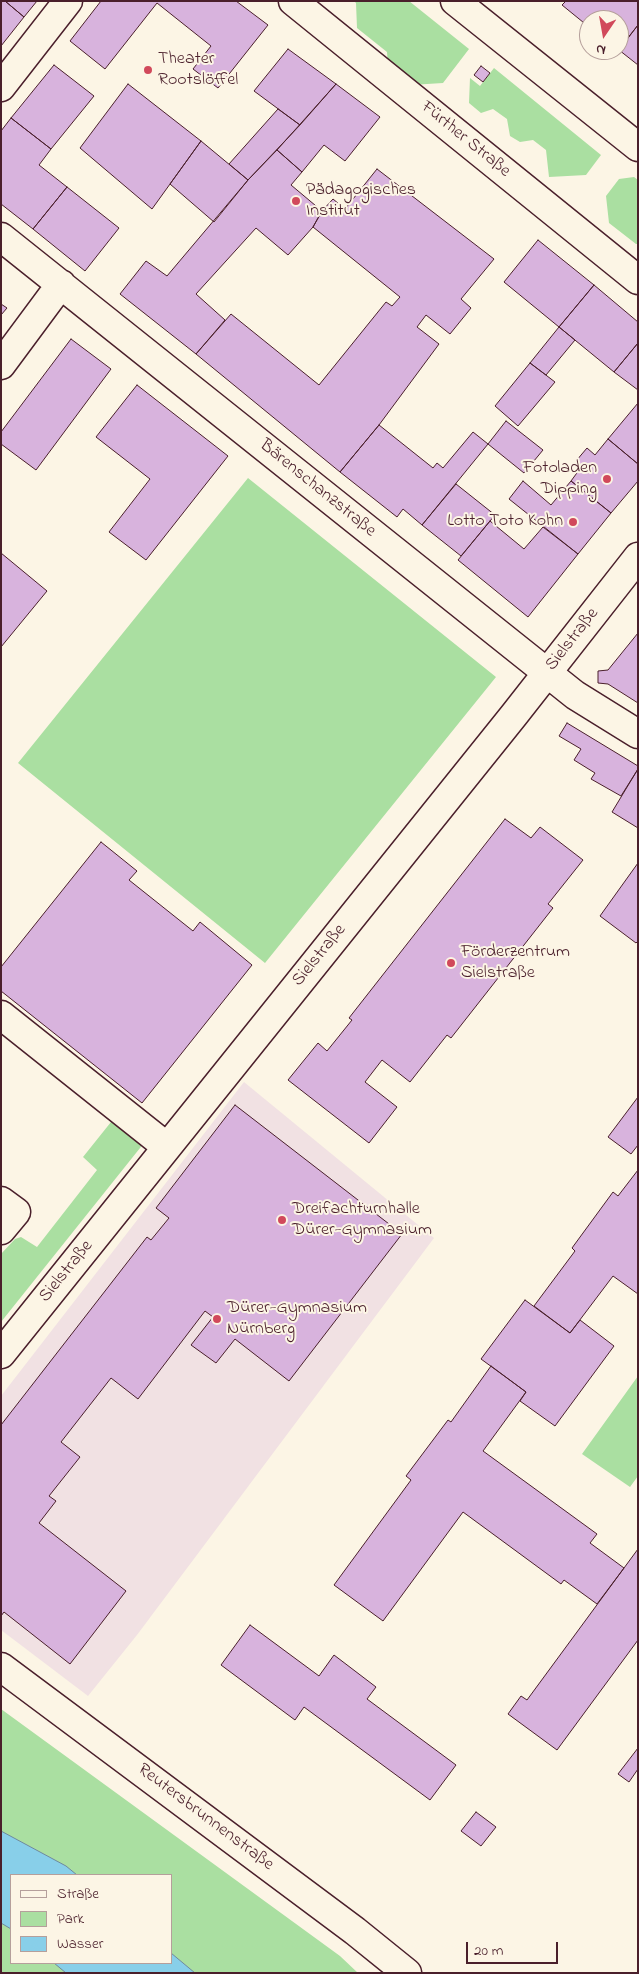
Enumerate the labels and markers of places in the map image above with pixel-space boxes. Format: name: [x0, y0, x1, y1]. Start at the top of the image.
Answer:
place label: Theater Rootslöffel: [158, 49, 238, 92]
marker: Theater Rootslöffel: [142, 64, 154, 76]
place label: Pädagogisches Institut: [306, 180, 416, 222]
marker: Pädagogisches Institut: [290, 195, 302, 207]
place label: Fotoladen Dipping: [523, 458, 597, 500]
marker: Fotoladen Dipping: [601, 473, 613, 485]
place label: Lotto Toto Kohn: [447, 511, 563, 533]
marker: Lotto Toto Kohn: [567, 516, 579, 528]
place label: Förderzentrum Sielstraße: [461, 942, 570, 984]
marker: Förderzentrum Sielstraße: [445, 957, 457, 969]
place label: Dreifachturnhalle Dürer-Gymnasium: [292, 1199, 432, 1242]
marker: Dreifachturnhalle Dürer-Gymnasium: [276, 1214, 288, 1226]
place label: Dürer-Gymnasium Nürnberg: [227, 1298, 367, 1340]
marker: Dürer-Gymnasium Nürnberg: [211, 1313, 223, 1325]

